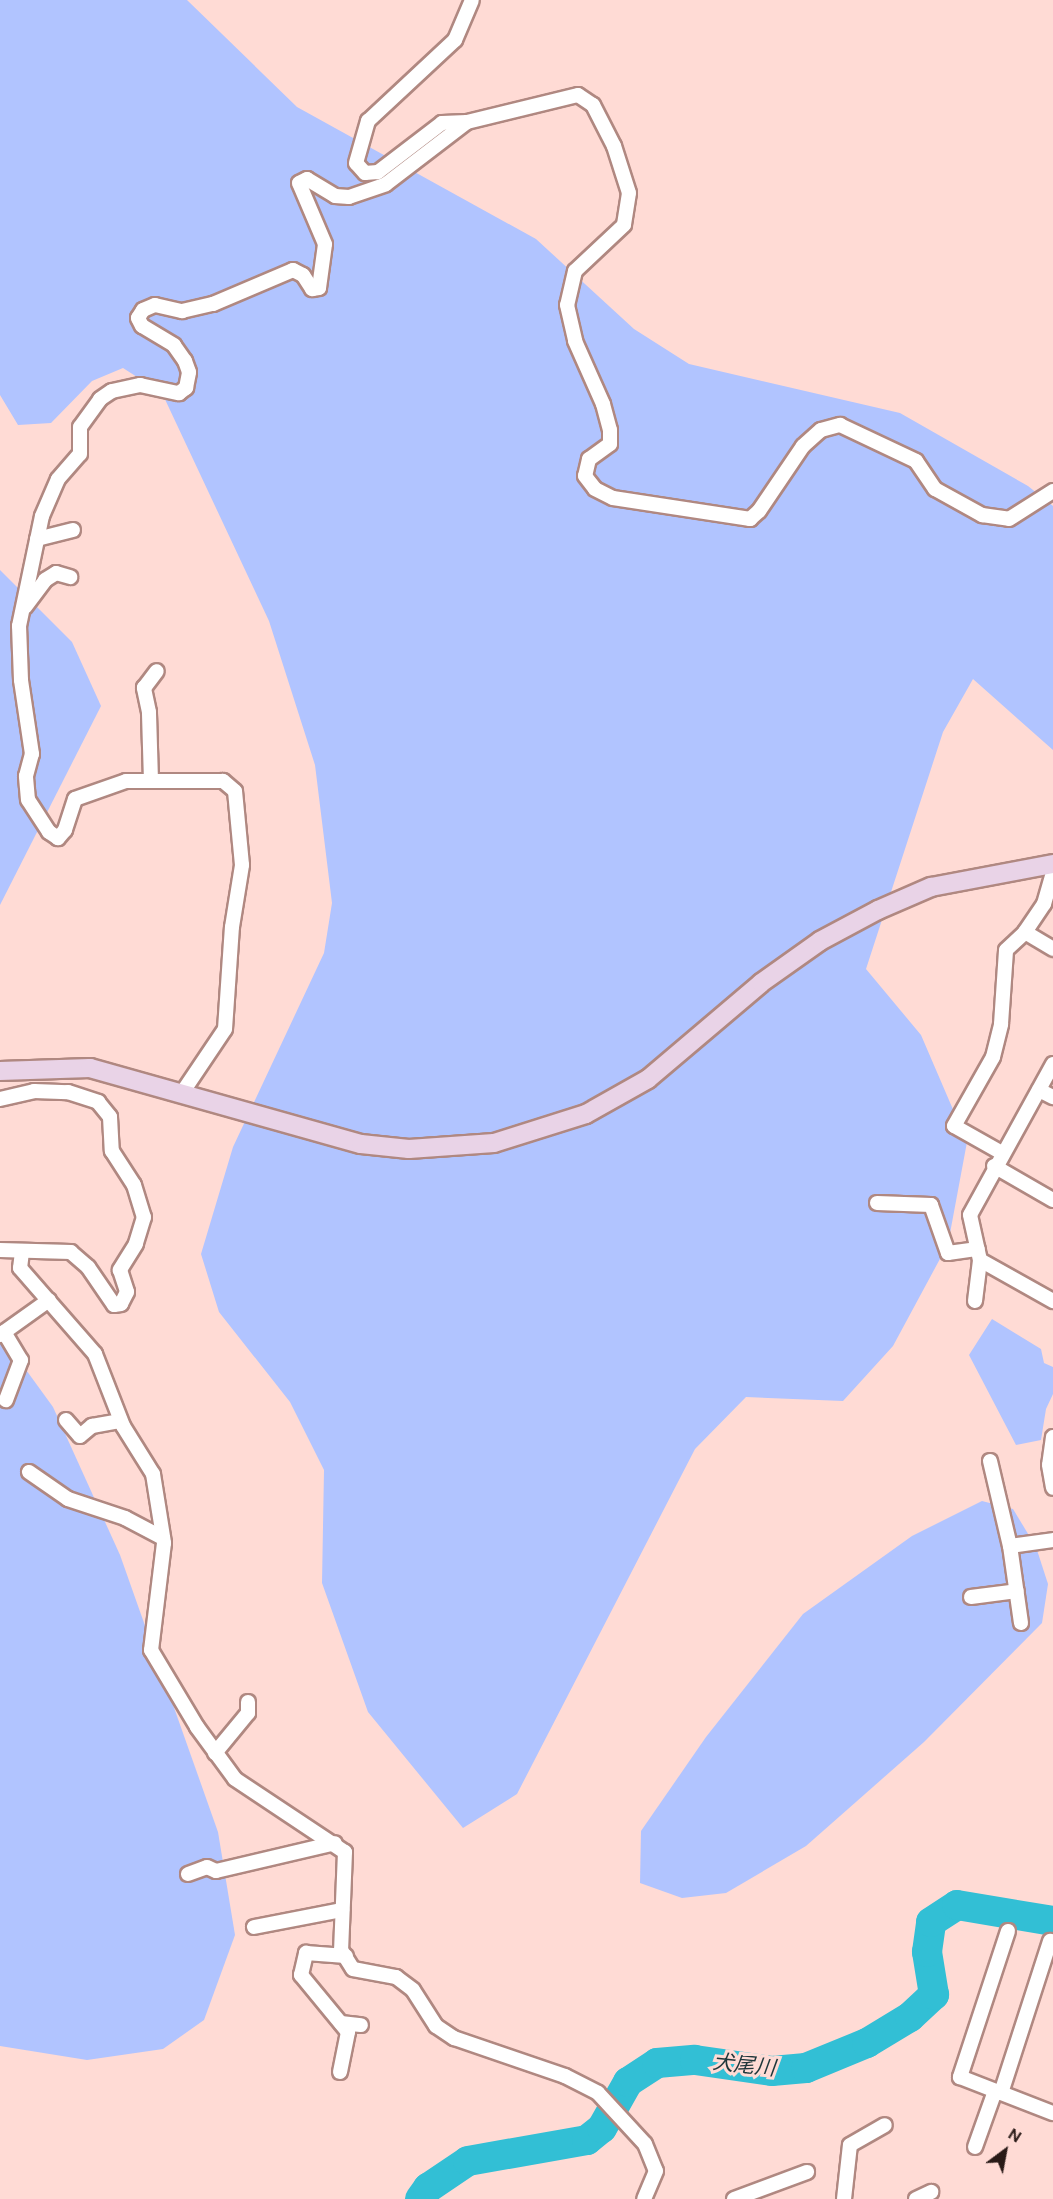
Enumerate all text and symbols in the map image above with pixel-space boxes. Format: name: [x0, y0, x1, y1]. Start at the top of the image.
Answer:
water label: 犬尾川: [711, 2049, 777, 2081]
north arrow: [975, 2121, 1035, 2181]
text: N: [1004, 2123, 1025, 2147]

